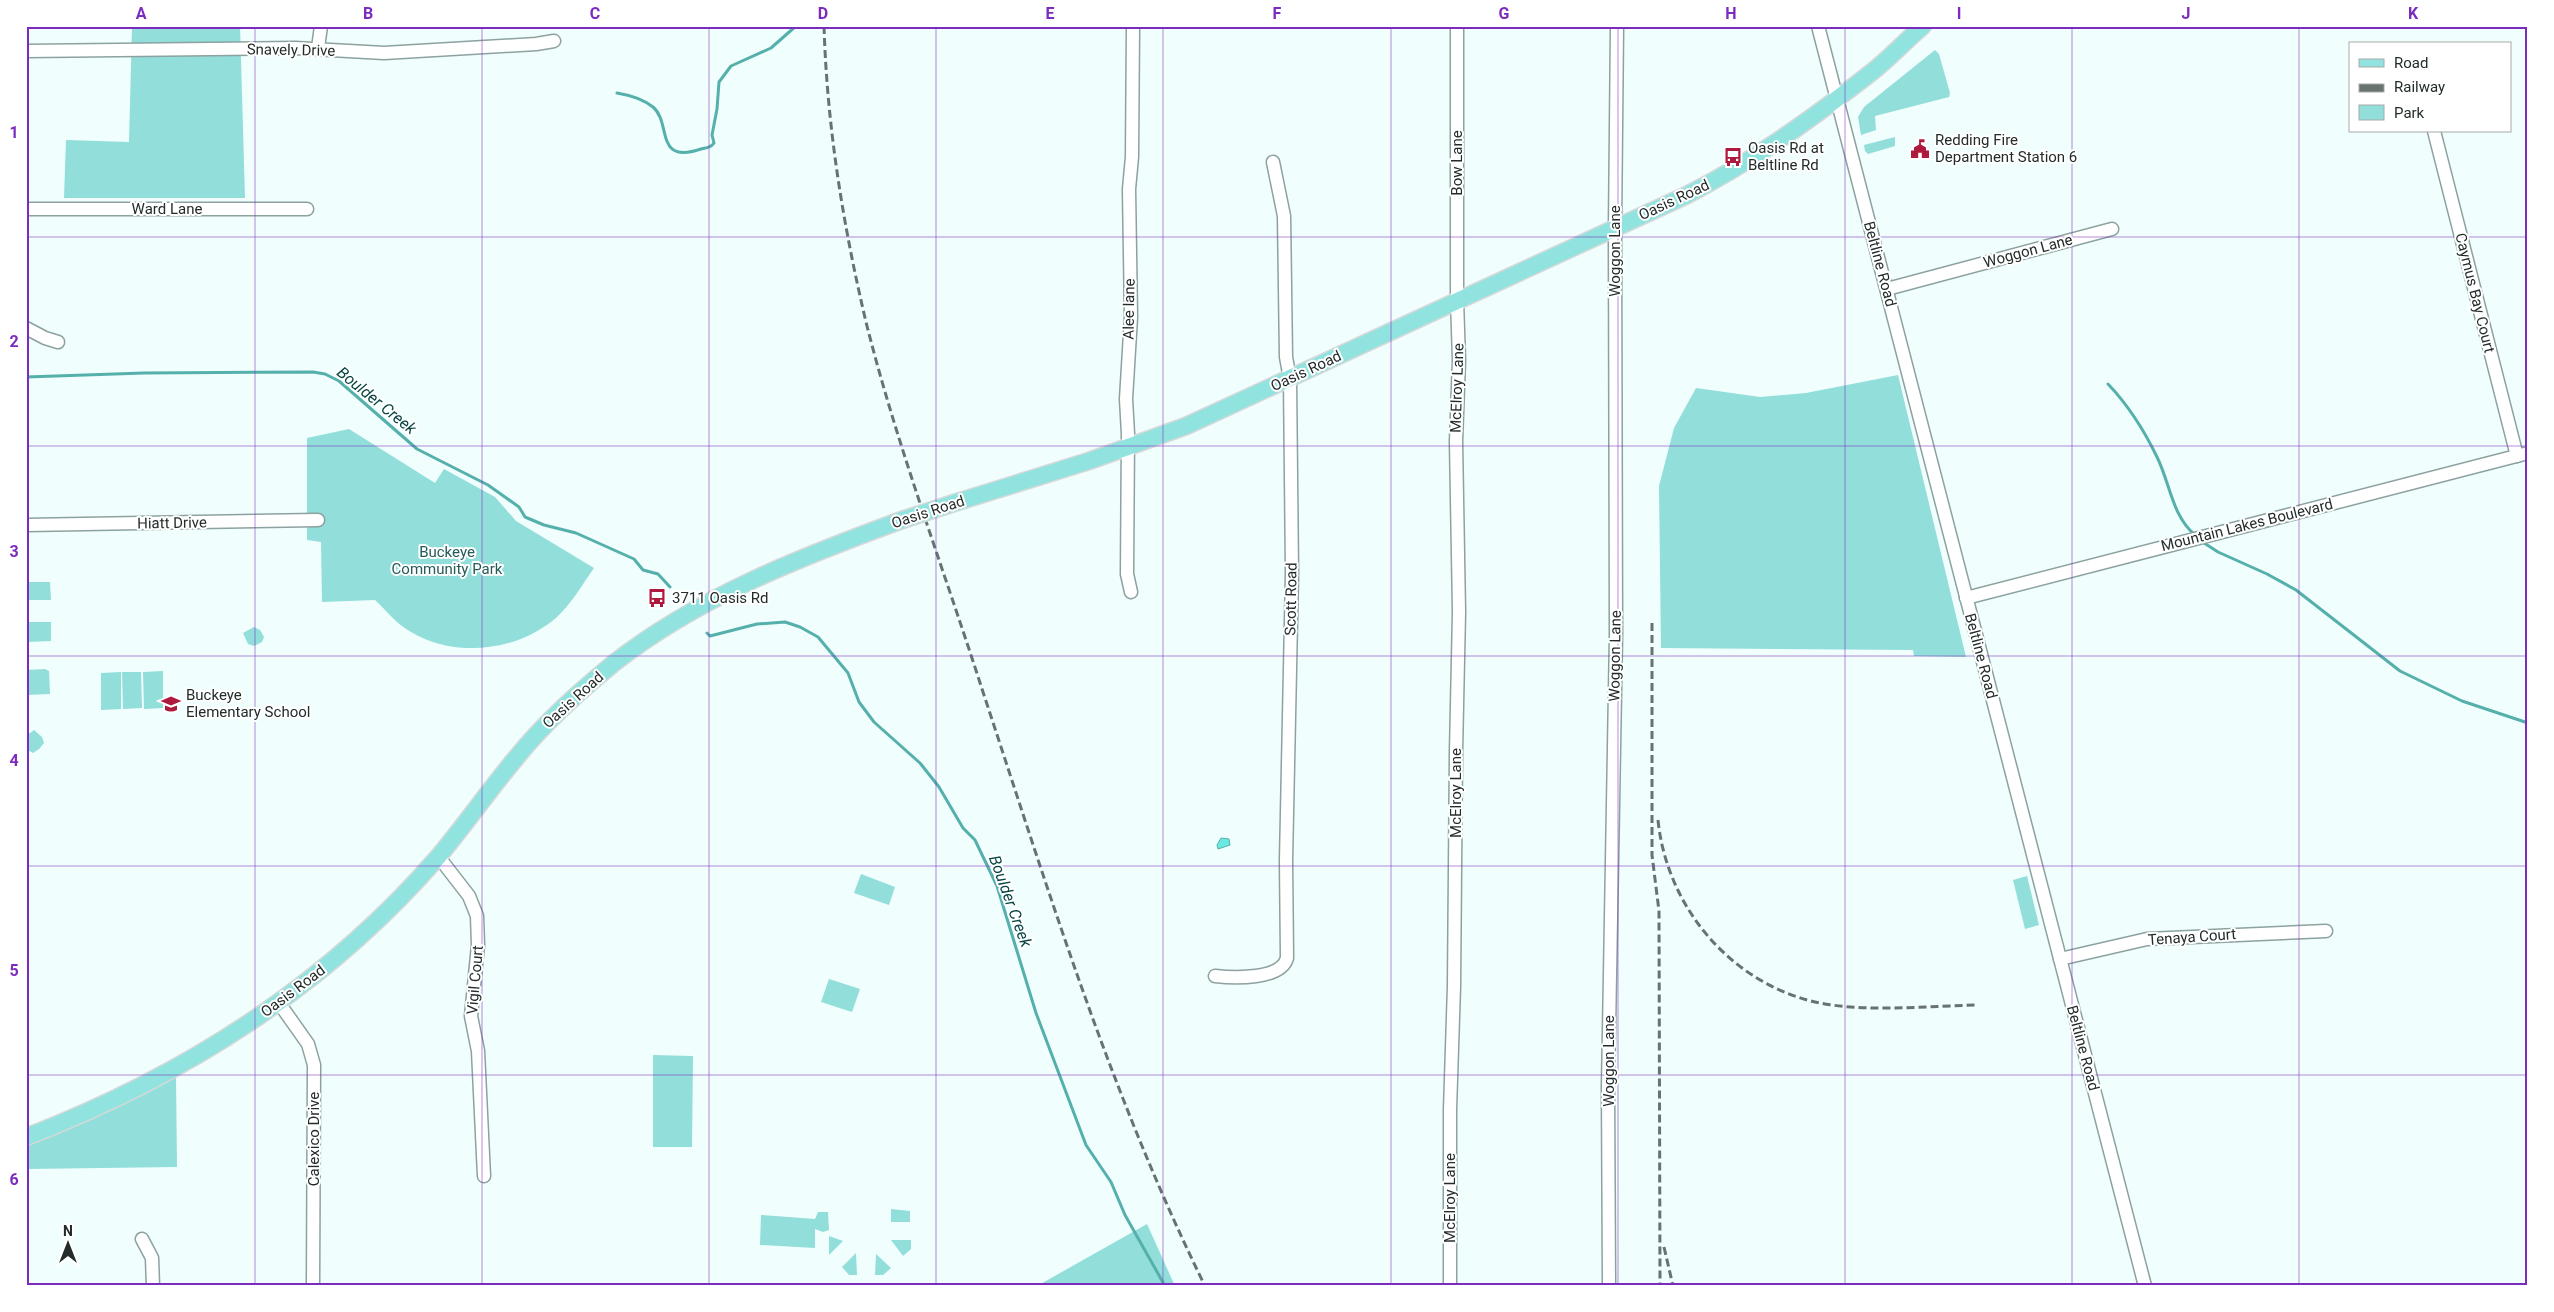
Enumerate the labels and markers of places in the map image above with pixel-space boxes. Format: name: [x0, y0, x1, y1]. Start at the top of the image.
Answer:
place label: Redding Fire Department Station 6: [1935, 131, 2077, 166]
public building icon: Redding Fire Department Station 6: [1909, 138, 1931, 160]
place label: Oasis Rd at Beltline Rd: [1748, 139, 1824, 174]
bus stop icon: Oasis Rd at Beltline Rd: [1722, 146, 1744, 168]
bus stop icon: 3711 Oasis Rd: [646, 587, 668, 609]
place label: 3711 Oasis Rd: [672, 589, 768, 607]
place label: Buckeye Elementary School: [186, 686, 310, 721]
school or university icon: Buckeye Elementary School: [160, 693, 182, 715]

